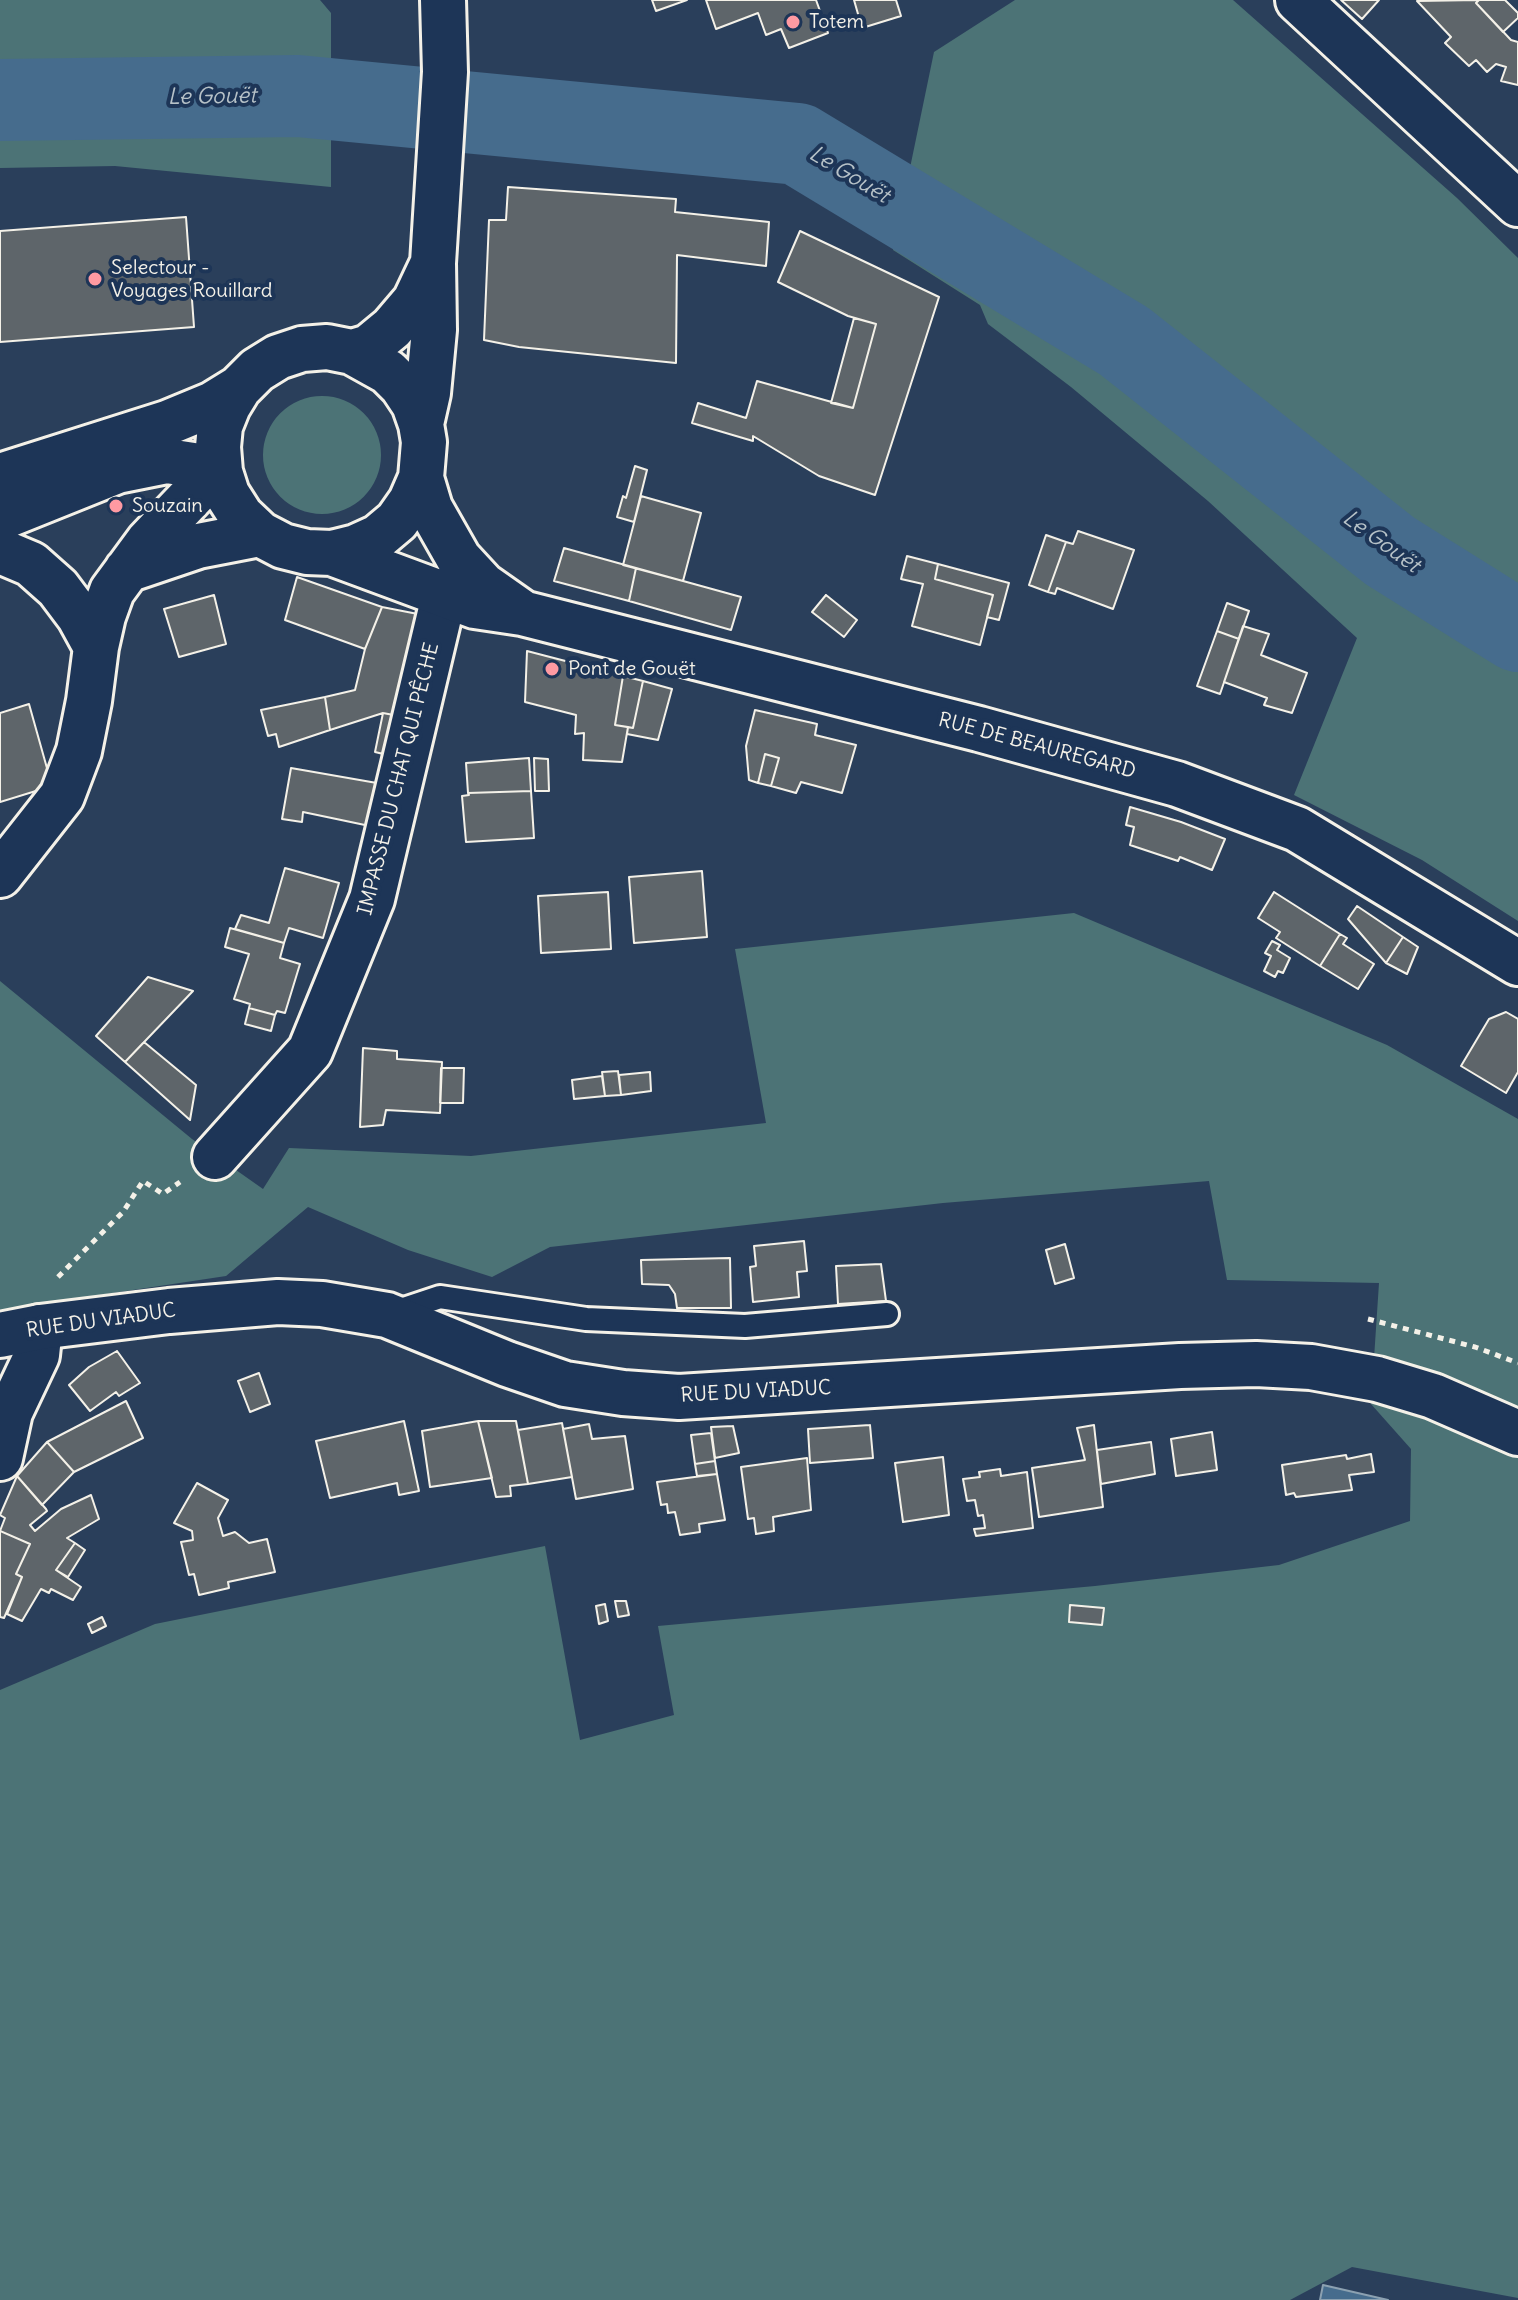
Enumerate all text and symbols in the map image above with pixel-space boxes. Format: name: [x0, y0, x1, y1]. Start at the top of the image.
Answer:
place label: Totem: [809, 10, 864, 34]
marker: Totem: [784, 13, 802, 31]
water label: Le Gouët: [167, 83, 257, 111]
water label: Le Gouët: [804, 141, 894, 209]
place label: Selectour - Voyages Rouillard: [111, 256, 272, 303]
marker: Selectour - Voyages Rouillard: [86, 270, 104, 288]
place label: Souzain: [132, 494, 203, 518]
marker: Souzain: [107, 497, 125, 515]
water label: Le Gouët: [1337, 505, 1425, 579]
street label: IMPASSE DU CHAT QUI PÊCHE: [354, 640, 444, 918]
place label: Pont de Gouët: [568, 657, 696, 681]
marker: Pont de Gouët: [543, 660, 561, 678]
street label: RUE DE BEAUREGARD: [936, 708, 1138, 784]
street label: RUE DU VIADUC: [25, 1299, 177, 1343]
street label: RUE DU VIADUC: [680, 1376, 832, 1408]

